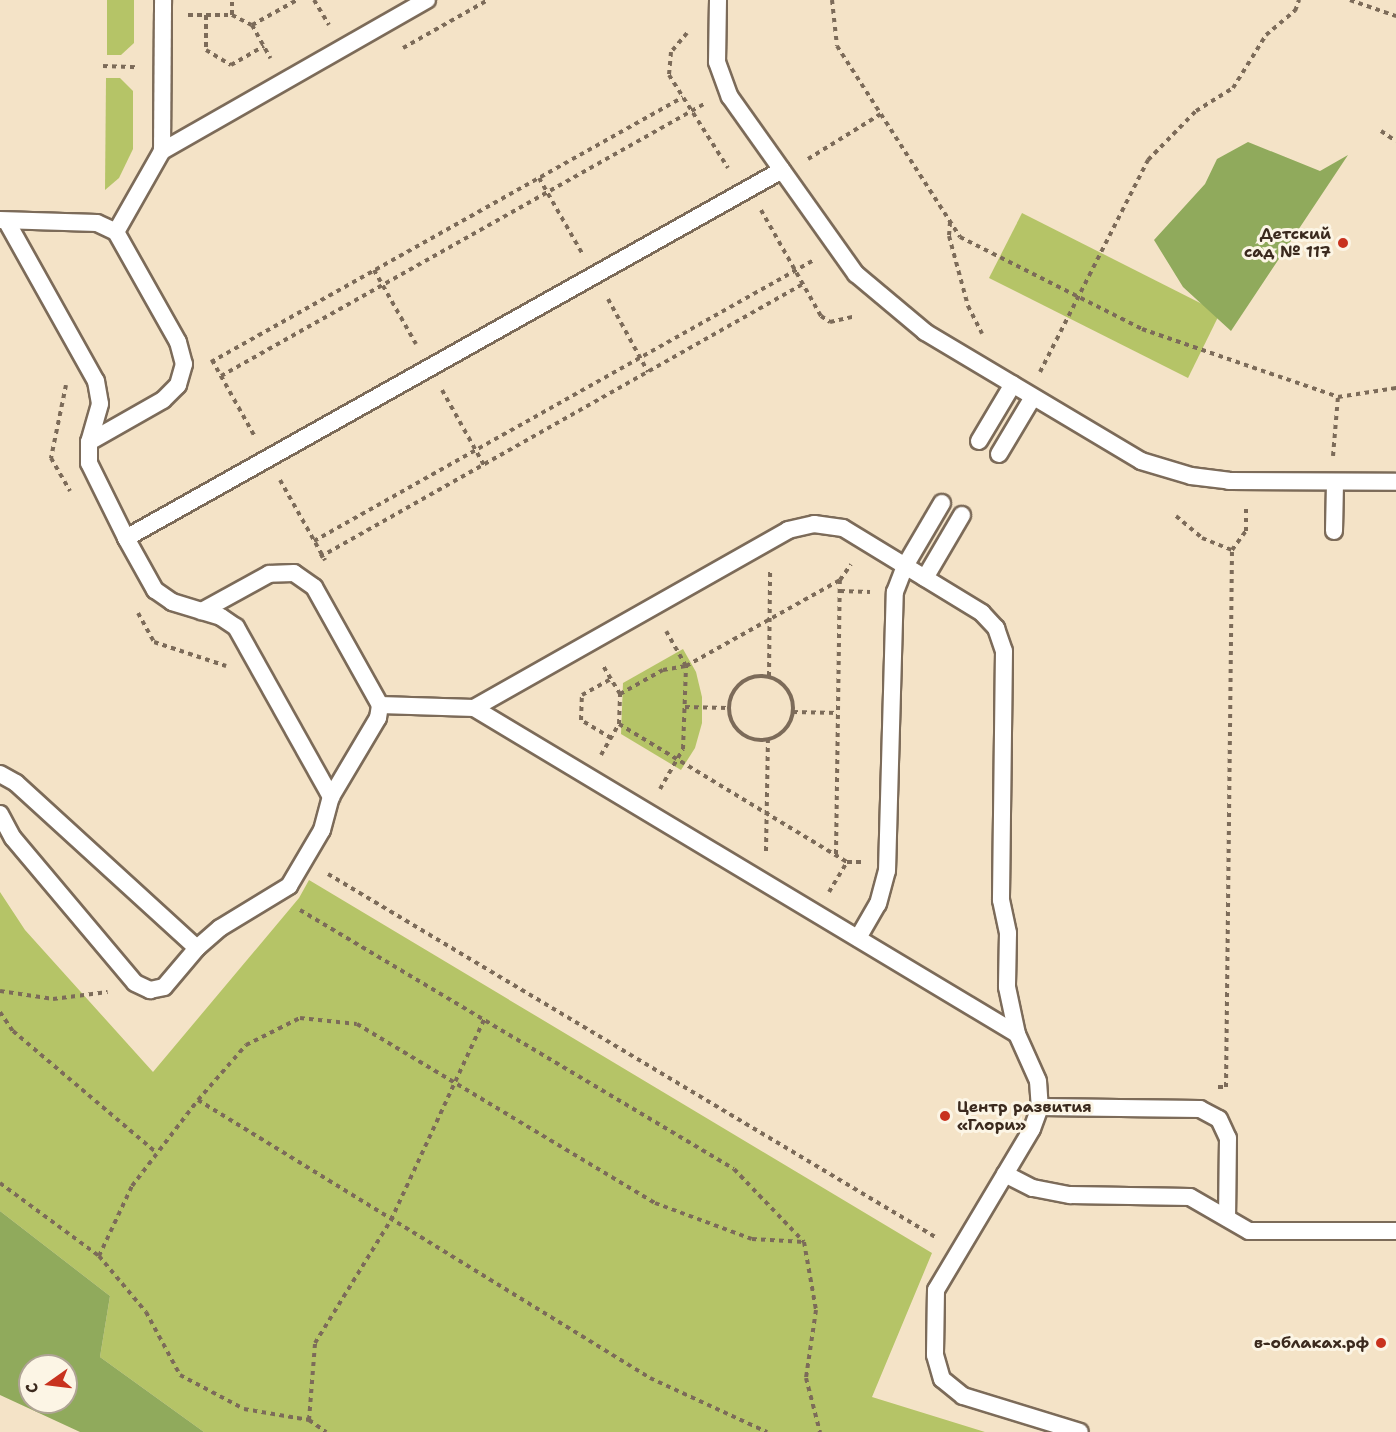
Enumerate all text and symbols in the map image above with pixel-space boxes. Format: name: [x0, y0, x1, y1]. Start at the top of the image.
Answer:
place label: Детский сад № 117: [1244, 224, 1331, 262]
marker: Детский сад № 117: [1336, 236, 1350, 250]
place label: Центр развития «Глори»: [957, 1097, 1092, 1135]
marker: Центр развития «Глори»: [938, 1109, 952, 1123]
place label: в-облаках.рф: [1254, 1333, 1369, 1353]
marker: в-облаках.рф: [1374, 1336, 1388, 1350]
north arrow: [18, 1354, 78, 1414]
text: С: [21, 1381, 43, 1395]

